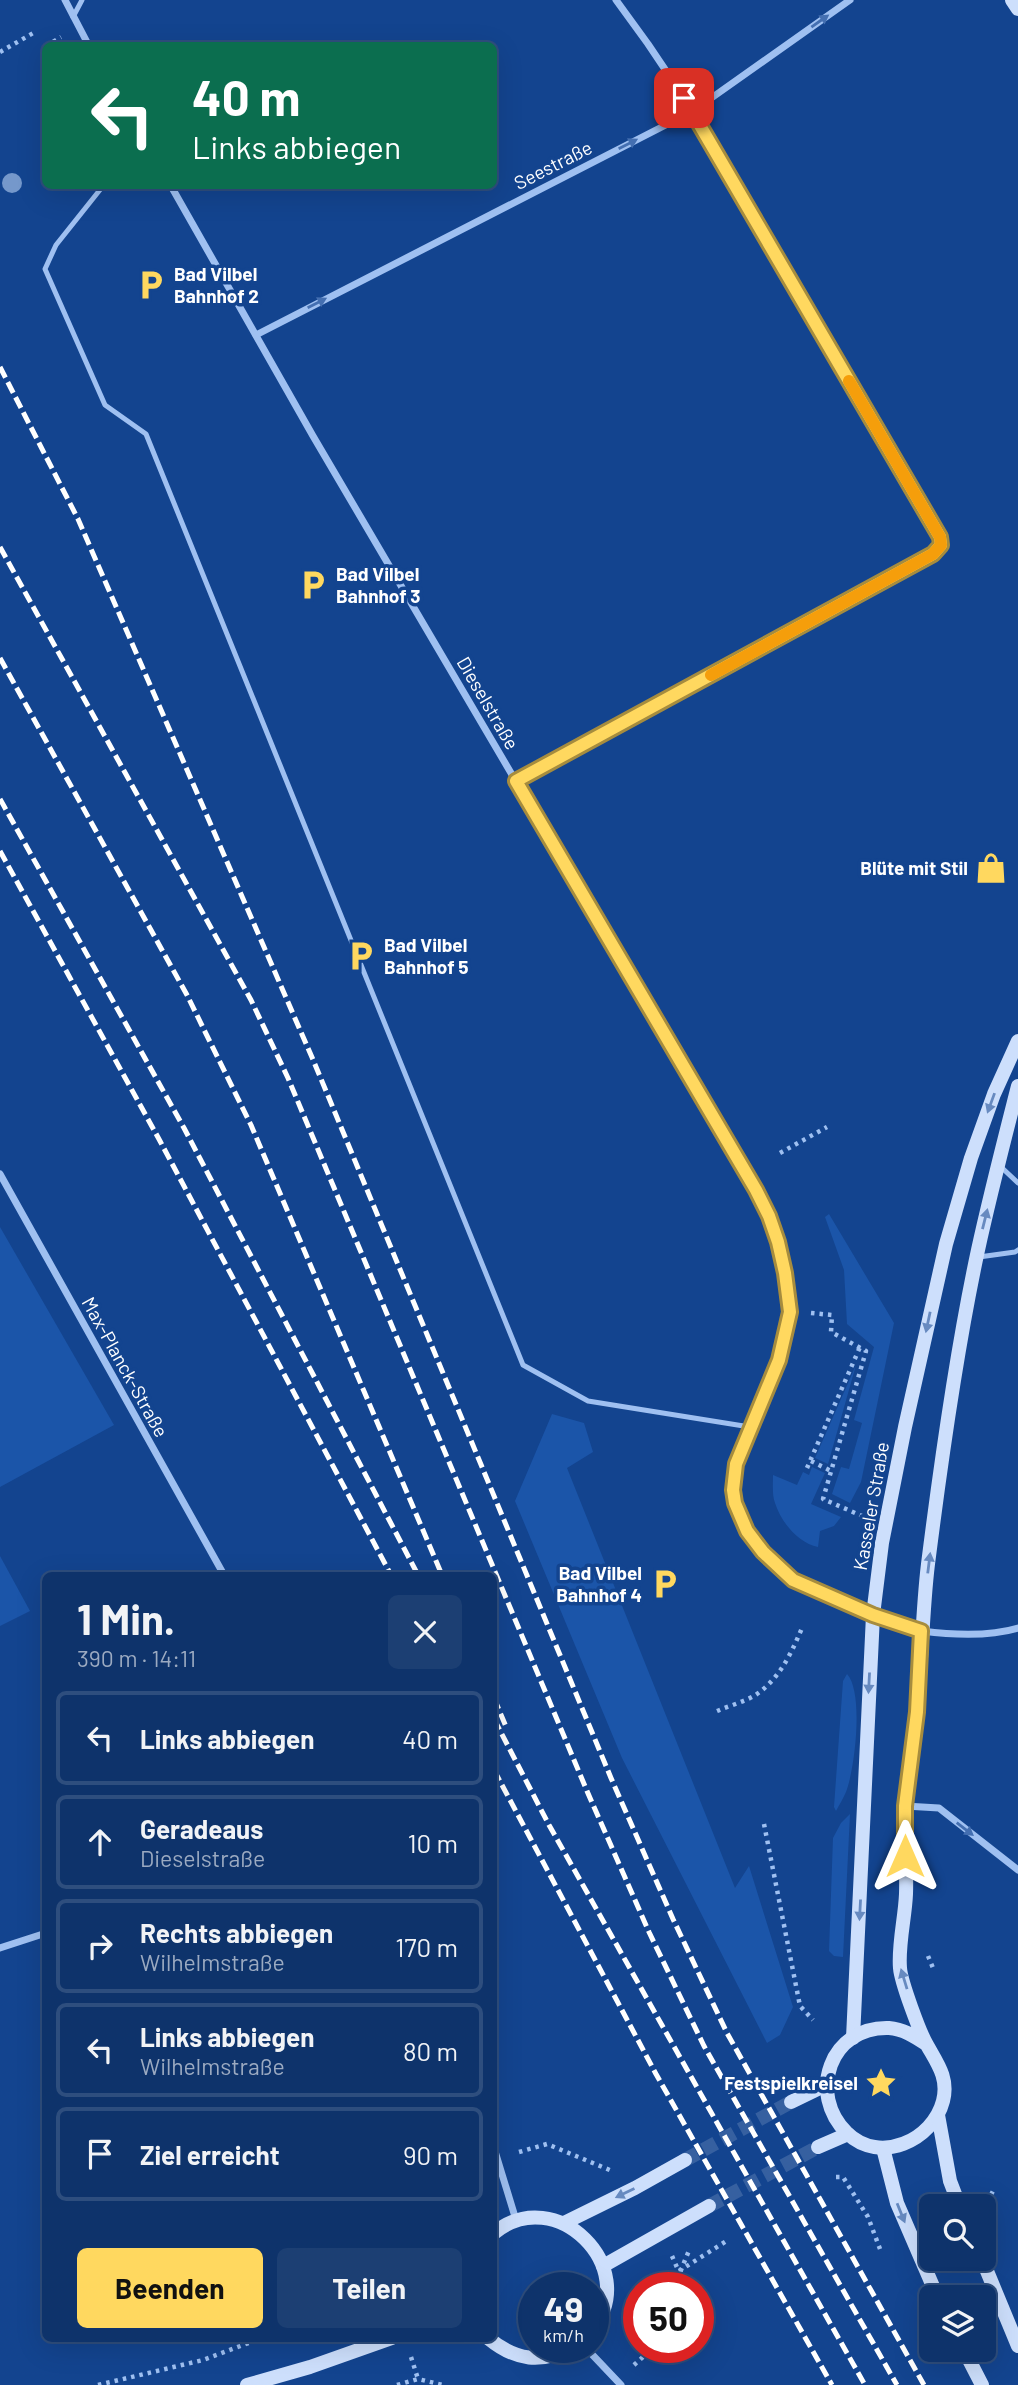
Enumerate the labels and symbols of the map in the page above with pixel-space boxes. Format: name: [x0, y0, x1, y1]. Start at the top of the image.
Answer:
one-way arrow: [810, 15, 829, 29]
pin: [654, 68, 714, 128]
street label: Seestraße: [510, 135, 596, 194]
one-way arrow: [618, 138, 638, 149]
place label: Bad Vilbel Bahnhof 2: [174, 262, 259, 307]
parking icon: Bad Vilbel Bahnhof 2: [134, 268, 168, 302]
one-way arrow: [307, 297, 327, 309]
place label: Bad Vilbel Bahnhof 3: [336, 562, 421, 607]
parking icon: Bad Vilbel Bahnhof 3: [296, 568, 330, 602]
street label: Dieselstraße: [453, 652, 524, 753]
shop icon: Blüte mit Stil: [974, 851, 1008, 885]
place label: Blüte mit Stil: [860, 856, 968, 879]
place label: Bad Vilbel Bahnhof 5: [384, 933, 469, 978]
parking icon: Bad Vilbel Bahnhof 5: [344, 939, 378, 973]
one-way arrow: [985, 1093, 996, 1114]
one-way arrow: [980, 1208, 991, 1230]
street label: Max-Planck-Straße: [77, 1293, 173, 1441]
one-way arrow: [922, 1311, 933, 1333]
street label: Kasseler Straße: [848, 1440, 893, 1572]
one-way arrow: [923, 1552, 934, 1574]
place label: Bad Vilbel Bahnhof 4: [556, 1561, 642, 1606]
parking icon: Bad Vilbel Bahnhof 4: [648, 1567, 682, 1601]
one-way arrow: [864, 1672, 875, 1694]
position arrow: [868, 1819, 942, 1893]
one-way arrow: [956, 1821, 974, 1836]
one-way arrow: [854, 1899, 865, 1921]
one-way arrow: [898, 1968, 908, 1989]
place icon: Festspielkreisel: [864, 2066, 898, 2100]
place label: Festspielkreisel: [724, 2071, 858, 2094]
one-way arrow: [615, 2188, 635, 2199]
one-way arrow: [896, 2203, 907, 2224]
speed limit sign: 50: [623, 2272, 714, 2363]

